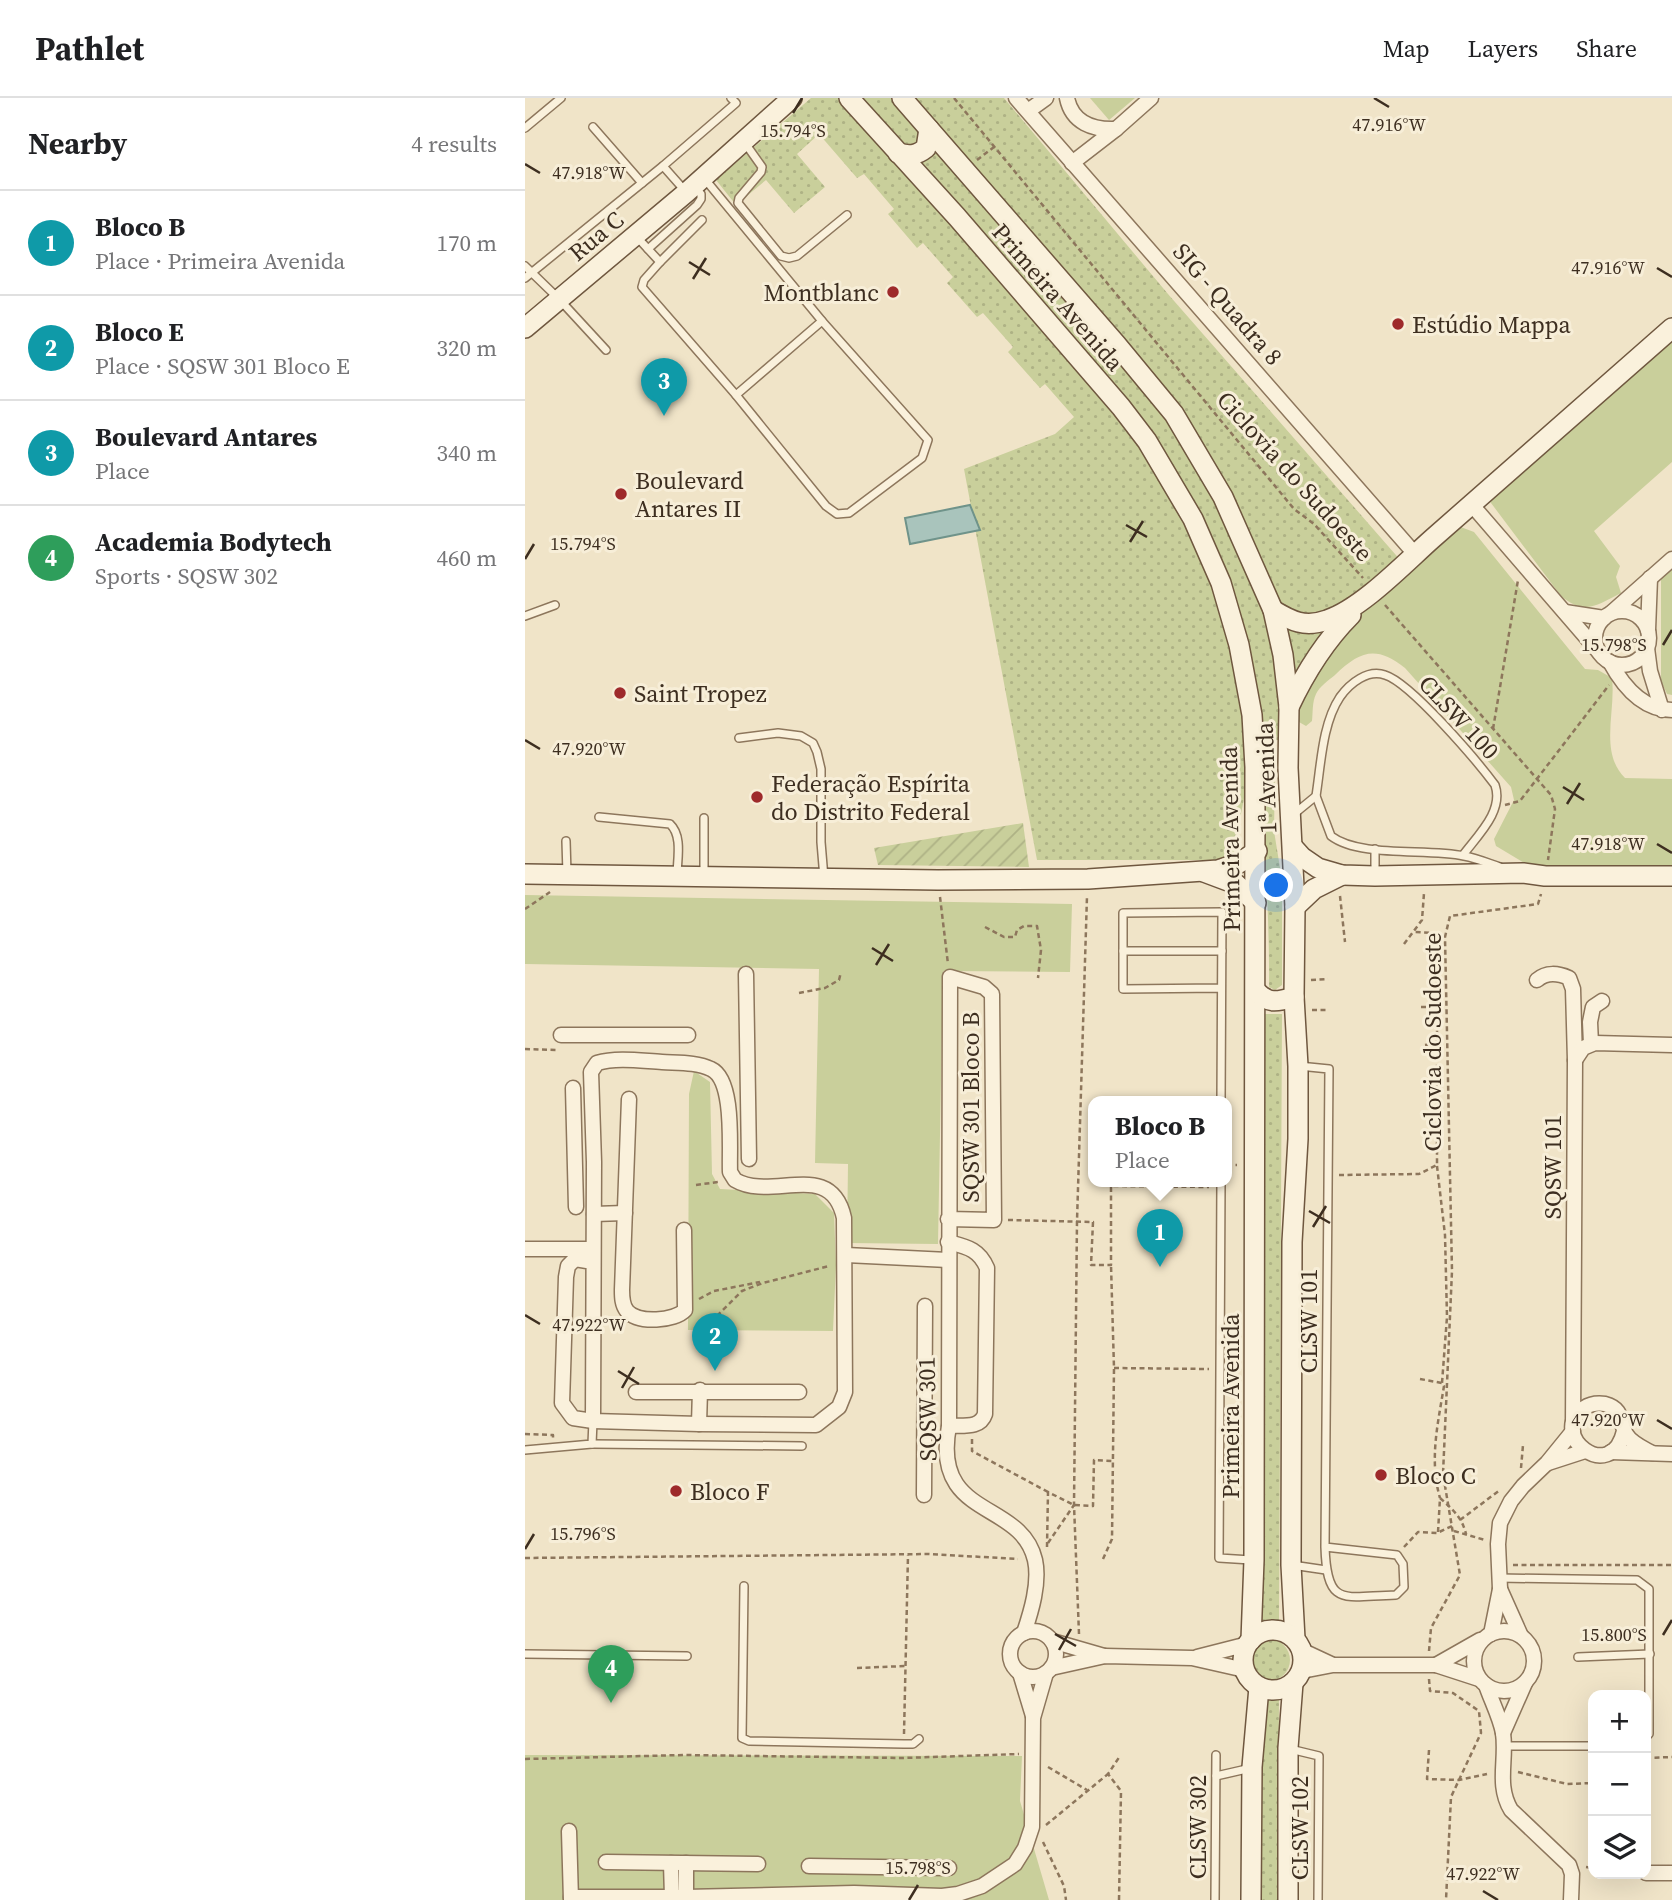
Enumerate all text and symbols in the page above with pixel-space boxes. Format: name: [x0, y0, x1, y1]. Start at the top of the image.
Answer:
text: Pathlet: [35, 26, 144, 71]
text: Map: [1383, 32, 1430, 65]
text: Layers: [1468, 32, 1538, 65]
text: Share: [1576, 32, 1637, 65]
text: 47.916°W: [1352, 112, 1426, 137]
text: 15.794°S: [760, 118, 826, 143]
text: Nearby: [28, 123, 127, 164]
text: 4 results: [411, 128, 497, 160]
text: 47.918°W: [552, 160, 626, 185]
street label: Rua C: [562, 203, 630, 269]
text: Bloco B: [95, 209, 185, 245]
street label: Primeira Avenida: [985, 216, 1132, 378]
text: 1: [45, 227, 57, 259]
text: 170 m: [436, 227, 497, 259]
street label: SIG - Quadra 8: [1166, 236, 1290, 372]
text: Place · Primeira Avenida: [95, 245, 345, 277]
text: 47.916°W: [1571, 255, 1645, 280]
place label: Montblanc: [764, 276, 879, 309]
marker: Montblanc: [885, 284, 901, 300]
place label: Estúdio Mappa: [1412, 308, 1572, 341]
text: Bloco E: [95, 314, 184, 350]
marker: Estúdio Mappa: [1390, 316, 1406, 332]
text: 2: [45, 332, 57, 364]
text: 320 m: [436, 332, 497, 364]
text: Place · SQSW 301 Bloco E: [95, 350, 350, 382]
pin: 3: [641, 358, 687, 416]
street label: Ciclovia do Sudoeste: [1210, 384, 1380, 568]
text: Boulevard Antares: [95, 419, 317, 455]
text: 3: [45, 437, 57, 469]
text: 340 m: [436, 437, 497, 469]
text: Place: [95, 455, 150, 487]
place label: Boulevard Antares II: [635, 464, 744, 525]
marker: Boulevard Antares II: [613, 486, 629, 502]
text: Academia Bodytech: [95, 524, 332, 560]
text: 15.794°S: [550, 531, 616, 556]
text: 4: [45, 542, 57, 574]
text: 460 m: [436, 542, 497, 574]
text: Sports · SQSW 302: [95, 560, 278, 592]
text: 15.798°S: [1581, 632, 1647, 657]
street label: CLSW 100: [1411, 668, 1507, 766]
place label: Saint Tropez: [634, 677, 767, 710]
marker: Saint Tropez: [612, 685, 628, 701]
street label: 1ª Avenida: [1248, 721, 1284, 834]
text: 47.920°W: [552, 736, 626, 761]
street label: Primeira Avenida: [1212, 745, 1248, 932]
place label: Federação Espírita do Distrito Federal: [771, 767, 971, 828]
marker: Federação Espírita do Distrito Federal: [749, 789, 765, 805]
text: 47.918°W: [1571, 831, 1645, 856]
your location: [1259, 868, 1293, 902]
street label: Ciclovia do Sudoeste: [1416, 933, 1449, 1151]
street label: SQSW 301 Bloco B: [954, 1012, 987, 1202]
popup: [1088, 1096, 1232, 1187]
text: Bloco B: [1115, 1108, 1205, 1144]
street label: SQSW 101: [1536, 1115, 1569, 1219]
text: Place: [1115, 1144, 1170, 1176]
pin: 1: [1137, 1209, 1183, 1267]
street label: CLSW 101: [1292, 1269, 1325, 1373]
text: 47.922°W: [552, 1312, 626, 1337]
street label: Primeira Avenida: [1214, 1312, 1247, 1499]
pin: 2: [692, 1313, 738, 1371]
street label: SQSW 301: [910, 1356, 944, 1462]
text: 47.920°W: [1571, 1407, 1645, 1432]
place label: Bloco C: [1395, 1459, 1476, 1492]
marker: Bloco C: [1373, 1467, 1389, 1483]
place label: Bloco F: [690, 1475, 770, 1508]
marker: Bloco F: [668, 1483, 684, 1499]
text: 15.796°S: [550, 1521, 616, 1546]
text: 15.800°S: [1581, 1622, 1647, 1647]
pin: 4: [588, 1645, 634, 1703]
map controls: [1588, 1690, 1651, 1879]
button: +: [1588, 1690, 1651, 1753]
button: −: [1588, 1753, 1651, 1816]
street label: CLSW 302: [1181, 1775, 1214, 1879]
street label: CLSW 102: [1283, 1776, 1316, 1880]
button: layers: [1588, 1816, 1651, 1879]
text: 15.798°S: [885, 1855, 951, 1880]
text: 47.922°W: [1446, 1861, 1520, 1886]

